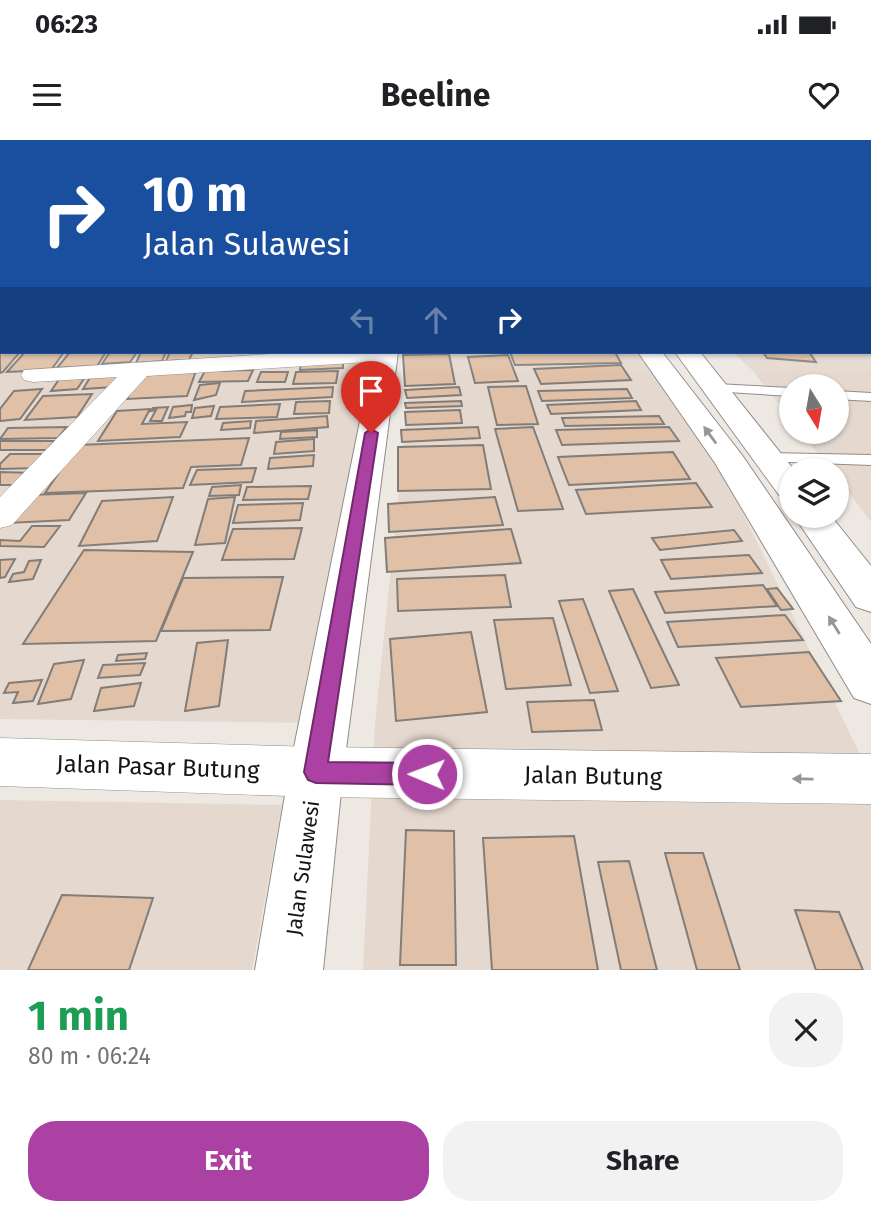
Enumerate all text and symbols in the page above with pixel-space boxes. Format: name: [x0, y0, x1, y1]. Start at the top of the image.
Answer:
text: 06:23: [35, 9, 98, 40]
icon: menu: [28, 76, 66, 114]
text: Beeline: [381, 76, 490, 114]
icon: heart: [805, 76, 843, 114]
text: 10 m: [143, 165, 247, 224]
icon: right: [28, 168, 119, 259]
text: Jalan Sulawesi: [143, 225, 351, 263]
icon: left: [344, 301, 382, 339]
icon: ahead: [417, 301, 455, 339]
icon: right: [490, 301, 528, 339]
pin: [341, 361, 401, 433]
icon: arrive: [352, 372, 390, 410]
north arrow: [779, 374, 849, 444]
map controls: [779, 374, 849, 528]
one-way arrow: [703, 426, 718, 444]
button: layers: [779, 458, 849, 528]
one-way arrow: [828, 616, 841, 635]
position arrow: [390, 737, 464, 811]
street label: Jalan Pasar Butung: [56, 749, 261, 785]
street label: Jalan Butung: [524, 761, 663, 791]
one-way arrow: [792, 773, 814, 784]
street label: Jalan Sulawesi: [281, 799, 325, 937]
text: 1 min: [28, 991, 129, 1041]
button: close: [769, 993, 843, 1067]
text: 80 m · 06:24: [28, 1042, 151, 1070]
button: Exit: [28, 1121, 429, 1201]
button: Share: [443, 1121, 843, 1201]

